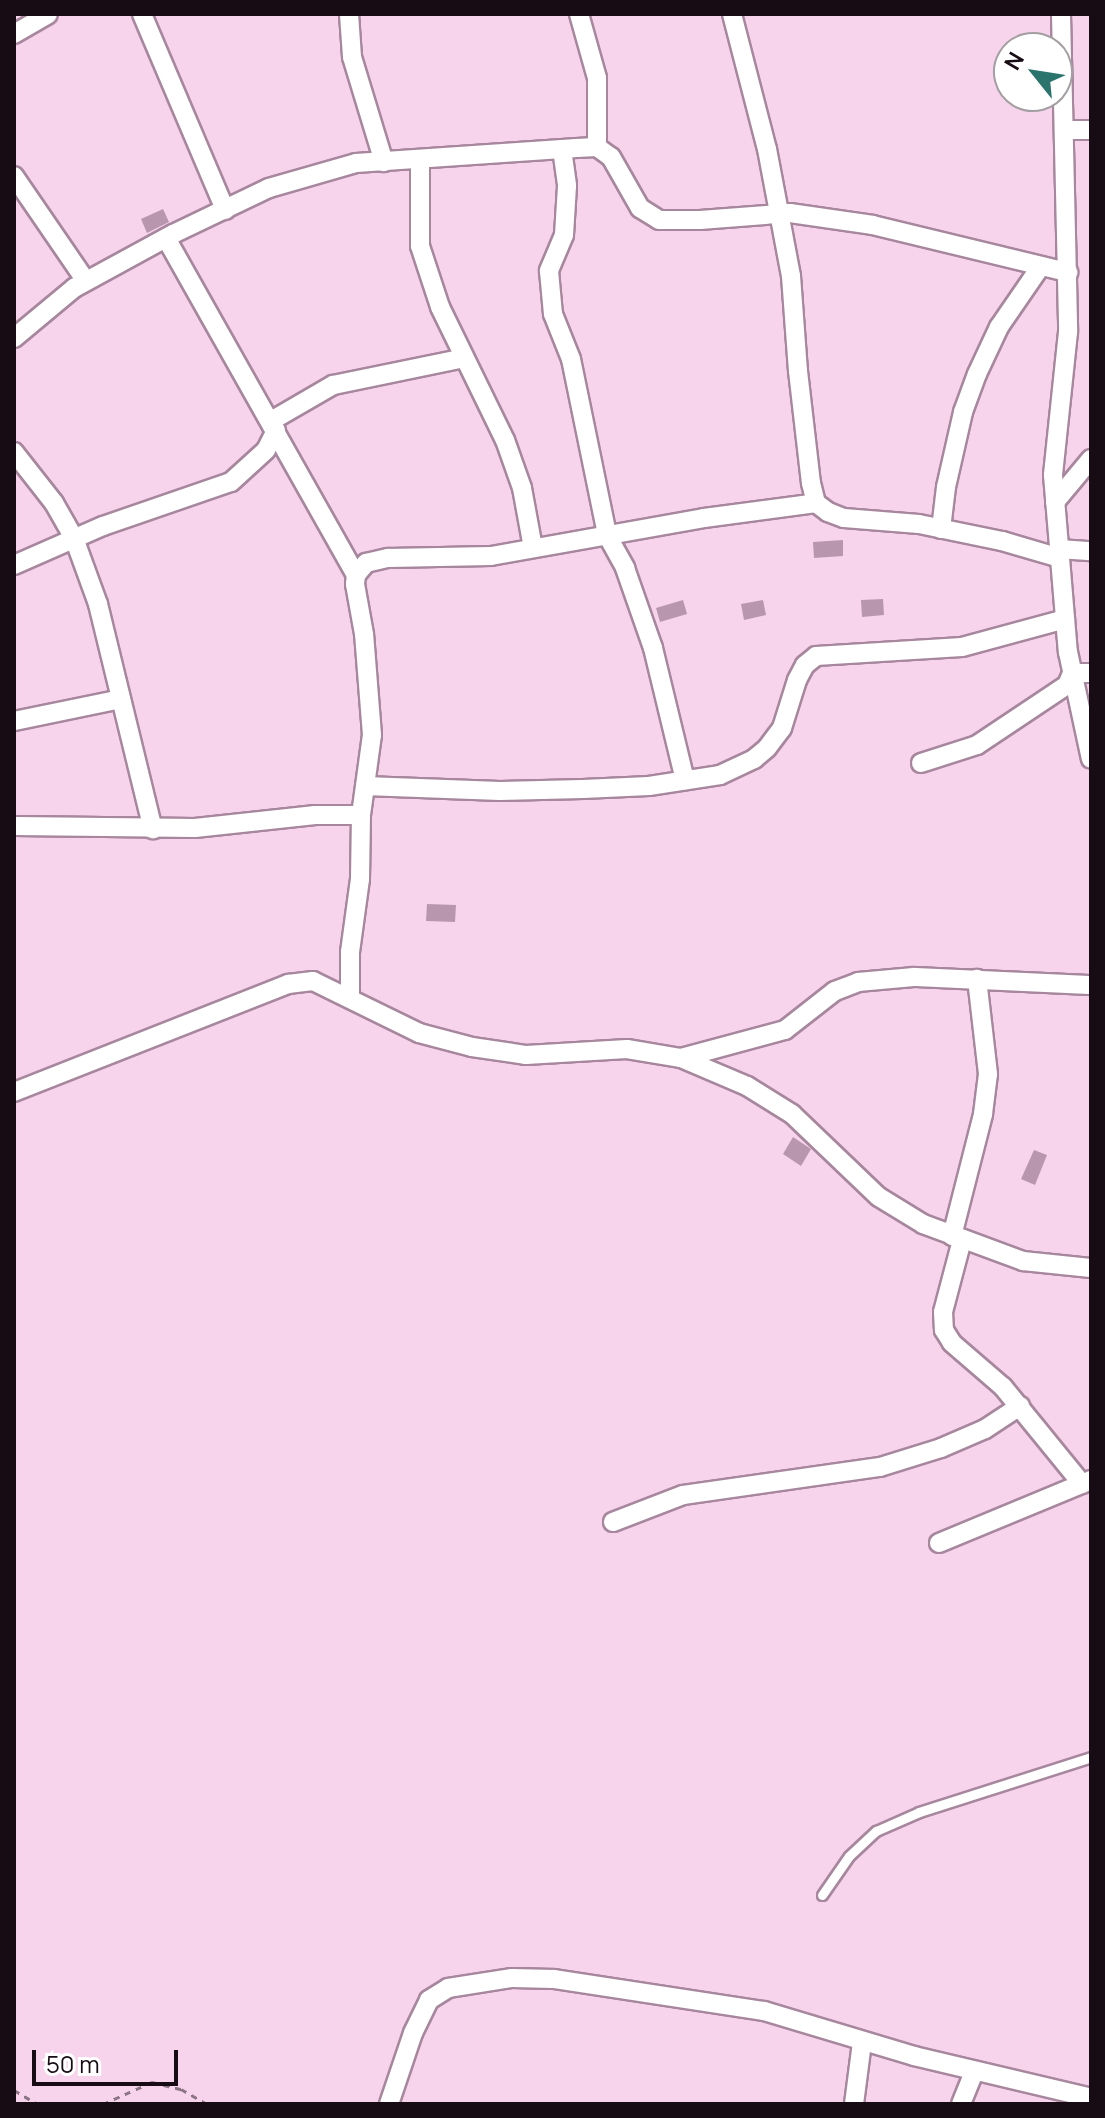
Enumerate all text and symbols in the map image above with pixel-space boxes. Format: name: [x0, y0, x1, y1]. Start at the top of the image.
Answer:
north arrow: [993, 32, 1073, 112]
text: N: [997, 47, 1031, 75]
scale bar: [36, 2034, 182, 2084]
text: 50 m: [46, 2047, 100, 2080]

